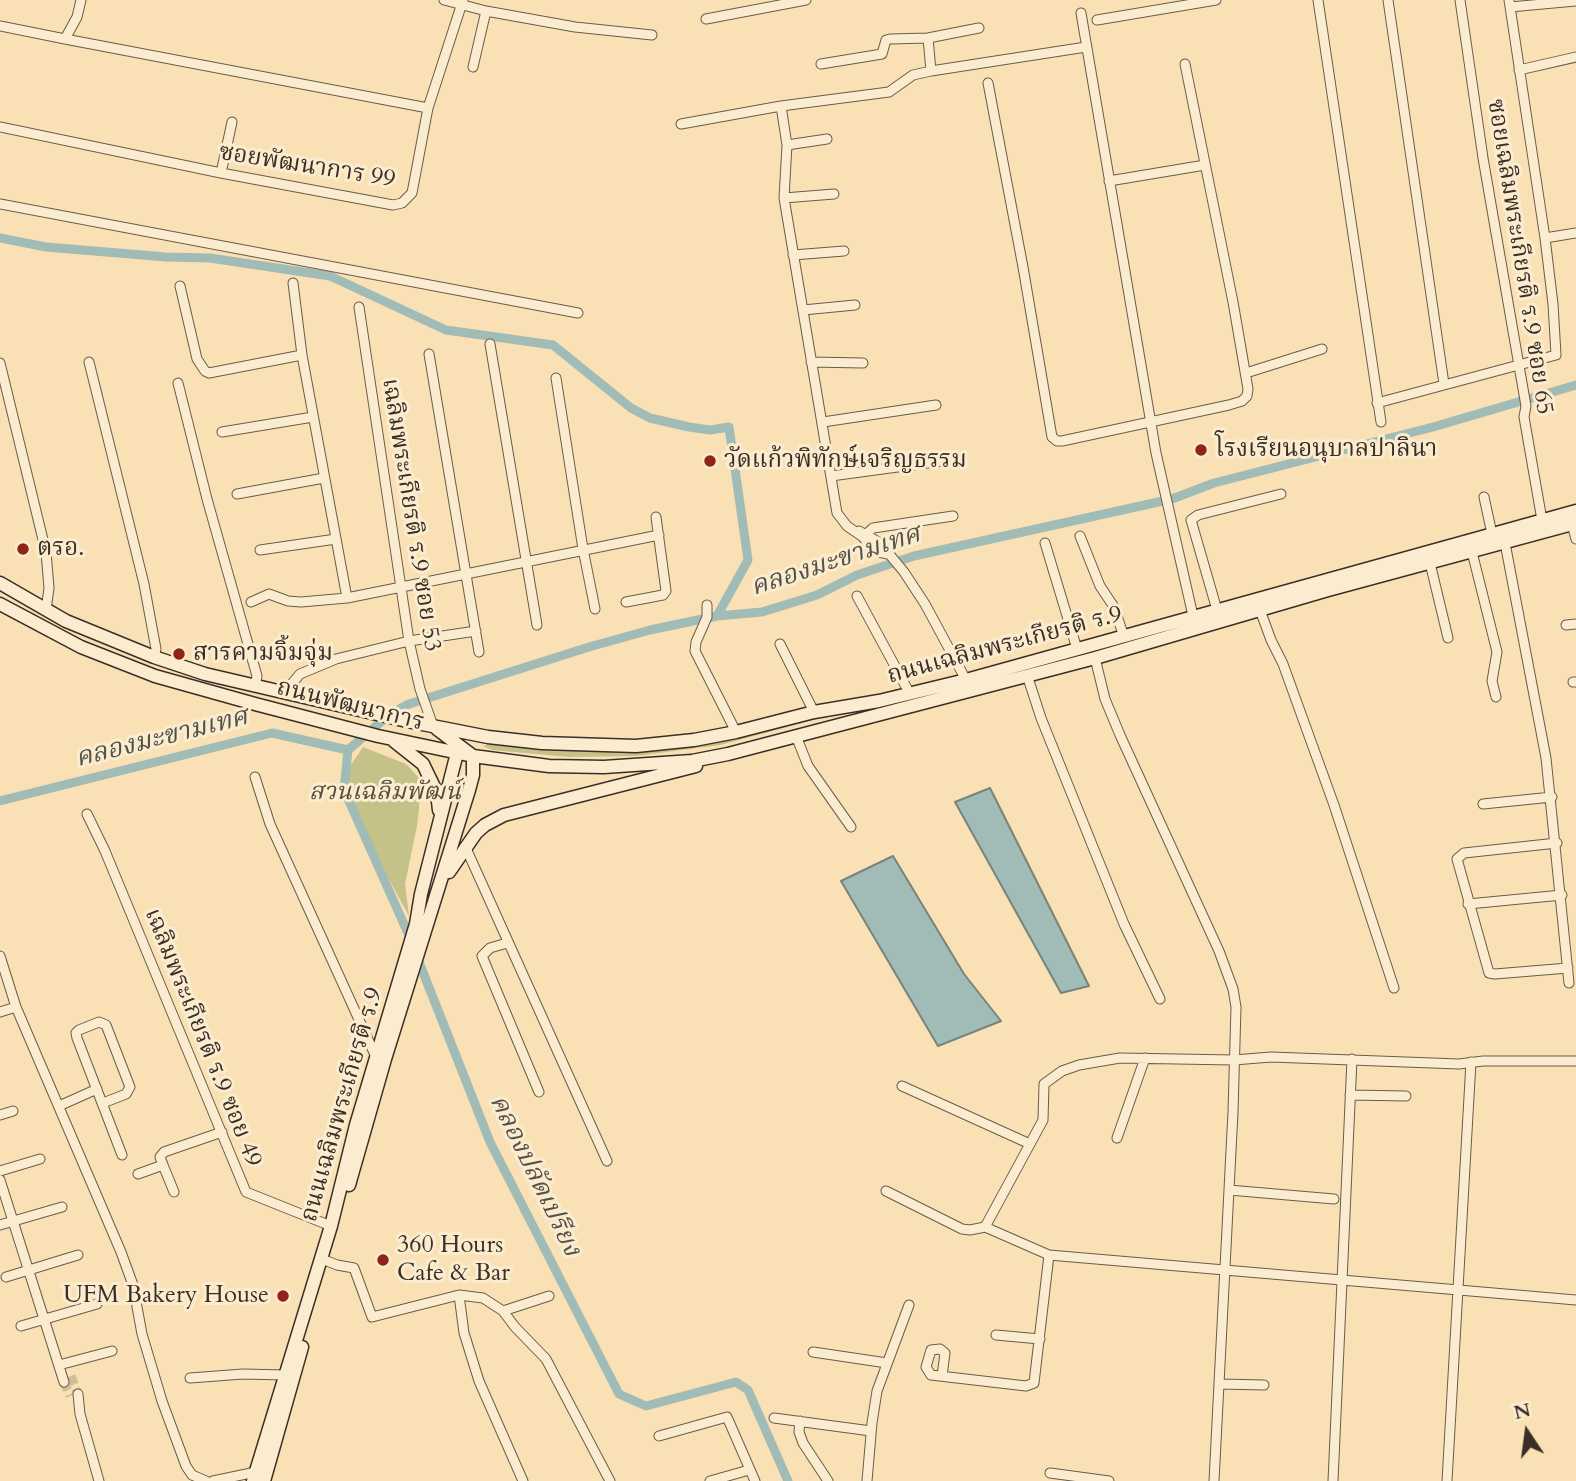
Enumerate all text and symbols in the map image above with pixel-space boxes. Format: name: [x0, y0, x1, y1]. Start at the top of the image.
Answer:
street label: ซอยเฉลิมพระเกียรติ ร.9 ซอย 65: [1480, 97, 1558, 417]
street label: ซอยพัฒนาการ 99: [217, 139, 397, 195]
street label: เฉลิมพระเกียรติ ร.9 ซอย 53: [374, 376, 446, 654]
place label: โรงเรียนอนุบาลปาลินา: [1215, 436, 1437, 464]
marker: โรงเรียนอนุบาลปาลินา: [1193, 442, 1209, 458]
place label: วัดแก้วพิทักษ์เจริญธรรม: [724, 447, 967, 475]
marker: วัดแก้วพิทักษ์เจริญธรรม: [702, 453, 718, 469]
water label: คลองมะขามเทศ: [747, 520, 925, 604]
place label: ตรอ.: [37, 535, 84, 563]
marker: ตรอ.: [15, 541, 31, 557]
street label: ถนนเฉลิมพระเกียรติ ร.9: [884, 601, 1126, 691]
place label: สารคามจิ้มจุ่ม: [193, 640, 333, 668]
marker: สารคามจิ้มจุ่ม: [171, 646, 187, 662]
street label: ถนนพัฒนาการ: [273, 674, 427, 738]
water label: คลองมะขามเทศ: [72, 702, 252, 776]
park label: สวนเฉลิมพัฒน์: [309, 779, 461, 807]
street label: เฉลิมพระเกียรติ ร.9 ซอย 49: [137, 904, 267, 1172]
street label: ถนนเฉลิมพระเกียรติ ร.9: [296, 985, 390, 1225]
water label: คลองปลัดเปรียง: [481, 1090, 587, 1262]
place label: 360 Hours Cafe & Bar: [397, 1232, 510, 1288]
marker: 360 Hours Cafe & Bar: [375, 1252, 391, 1268]
place label: UFM Bakery House: [63, 1282, 269, 1310]
marker: UFM Bakery House: [275, 1288, 291, 1304]
north arrow: [1492, 1397, 1562, 1467]
text: N: [1511, 1397, 1533, 1426]

